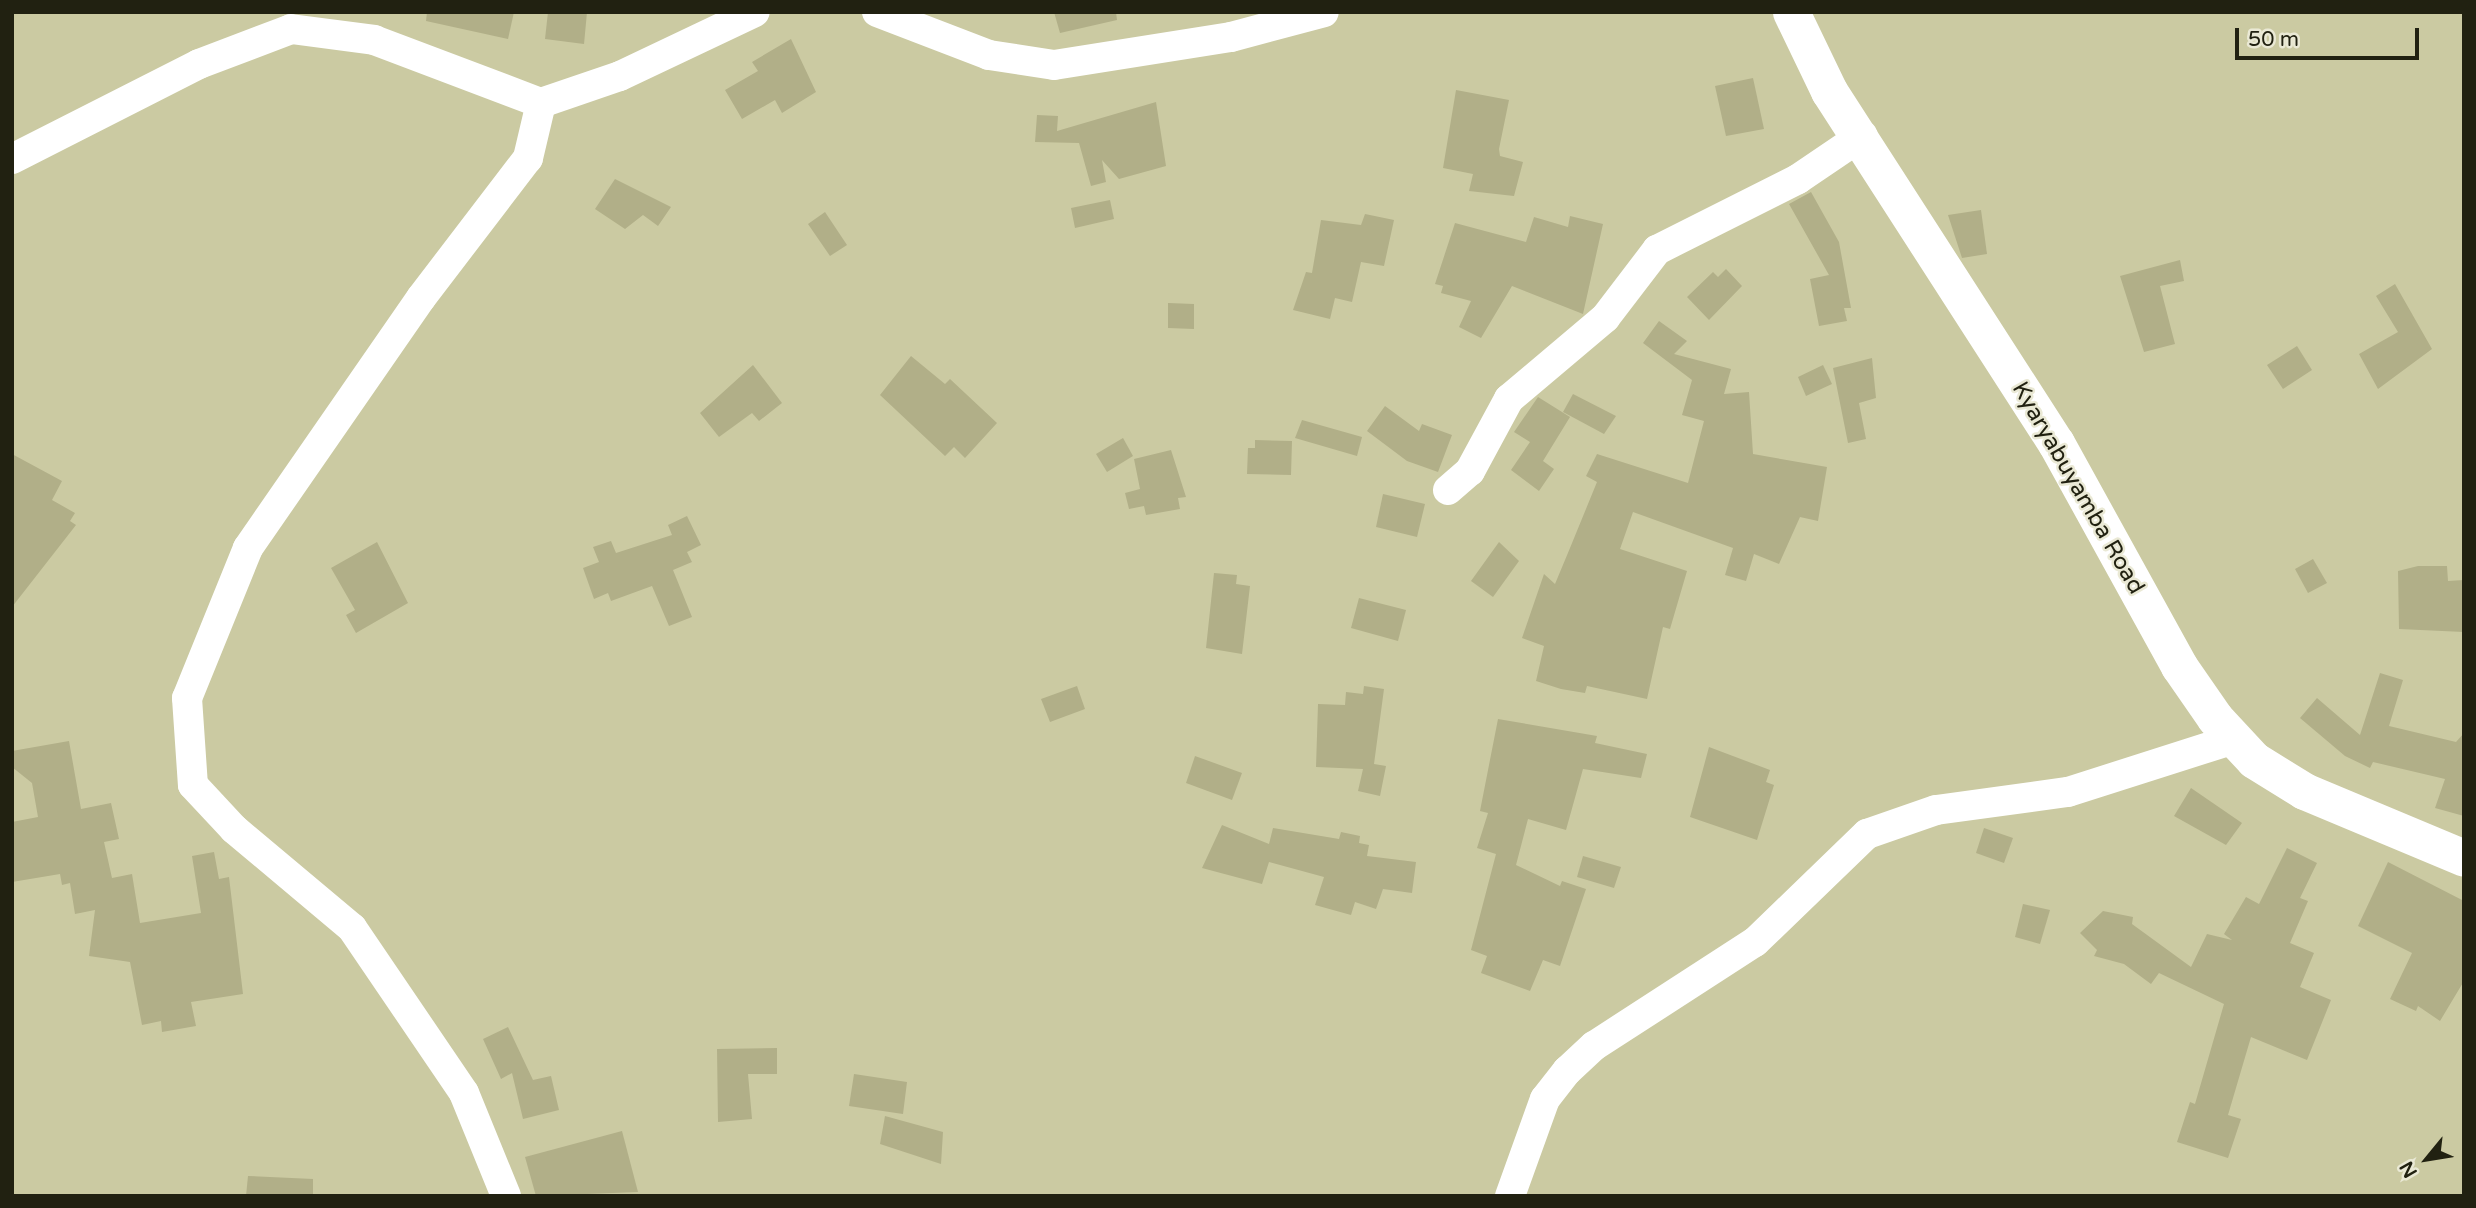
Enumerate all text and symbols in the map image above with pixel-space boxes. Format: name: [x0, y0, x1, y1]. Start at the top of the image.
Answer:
scale bar: [2238, 14, 2422, 58]
text: 50 m: [2248, 27, 2299, 52]
street label: Kyaryabuyamba Road: [2006, 377, 2150, 599]
north arrow: [2392, 1124, 2462, 1194]
text: N: [2395, 1157, 2422, 1182]

